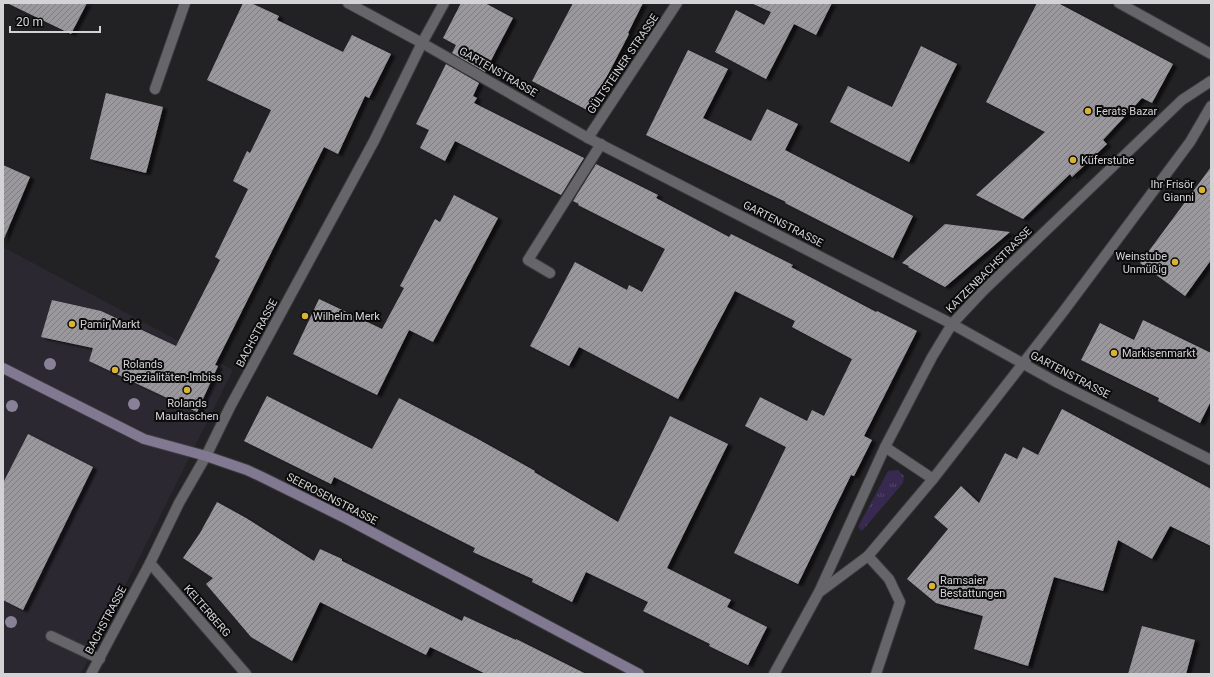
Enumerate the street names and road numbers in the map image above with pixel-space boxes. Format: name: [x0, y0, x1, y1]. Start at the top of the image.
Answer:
street label: GÜLTSTEINER STRASSE: [585, 12, 661, 116]
street label: GARTENSTRASSE: [457, 44, 539, 100]
street label: GARTENSTRASSE: [741, 198, 825, 250]
street label: KATZENBACHSTRASSE: [943, 224, 1035, 316]
street label: BACHSTRASSE: [234, 297, 280, 369]
street label: GARTENSTRASSE: [1028, 349, 1112, 401]
street label: SEEROSENSTRASSE: [284, 470, 380, 528]
street label: KELTERBERG: [181, 582, 233, 640]
street label: BACHSTRASSE: [83, 584, 129, 656]

